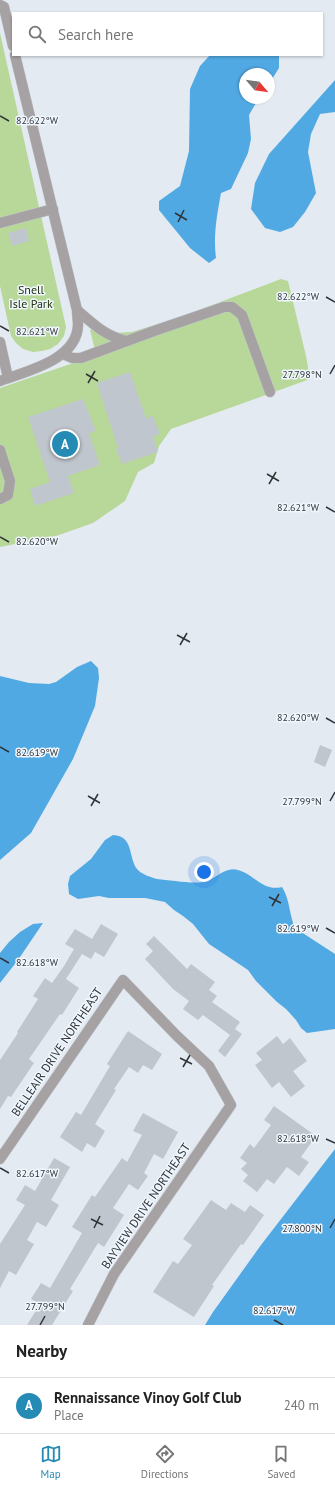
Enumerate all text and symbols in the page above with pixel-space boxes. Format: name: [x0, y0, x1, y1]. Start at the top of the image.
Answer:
search box: [12, 12, 323, 56]
icon: search: [26, 23, 48, 45]
text: Search here: [58, 25, 134, 44]
north arrow: [239, 68, 275, 104]
text: 82.622°W: [16, 114, 59, 127]
park label: Snell Isle Park: [9, 282, 53, 311]
text: 82.622°W: [277, 290, 320, 303]
text: 82.621°W: [16, 325, 59, 338]
text: 27.798°N: [282, 368, 322, 381]
pin: A: [52, 429, 78, 459]
text: 82.621°W: [277, 501, 320, 514]
text: 82.620°W: [16, 535, 59, 548]
text: 82.620°W: [277, 711, 320, 724]
text: 82.619°W: [16, 746, 59, 759]
text: 27.799°N: [282, 795, 322, 808]
your location: [194, 862, 214, 882]
text: 82.619°W: [277, 922, 320, 935]
text: 82.618°W: [16, 956, 59, 969]
street label: BELLEAIR DRIVE NORTHEAST: [8, 984, 105, 1119]
text: 82.618°W: [277, 1132, 320, 1145]
street label: BAYVIEW DRIVE NORTHEAST: [98, 1140, 193, 1271]
text: 82.617°W: [16, 1167, 59, 1180]
text: 27.800°N: [282, 1222, 322, 1235]
text: 27.799°N: [25, 1300, 65, 1313]
text: 82.617°W: [253, 1304, 296, 1317]
text: Nearby: [16, 1340, 67, 1362]
text: Rennaissance Vinoy Golf Club: [54, 1388, 242, 1407]
text: A: [25, 1397, 33, 1414]
text: 240 m: [284, 1397, 319, 1414]
text: Place: [54, 1407, 84, 1424]
tab: Map: [40, 1443, 62, 1481]
tab: Directions: [141, 1443, 188, 1481]
tab: Saved: [267, 1443, 295, 1481]

